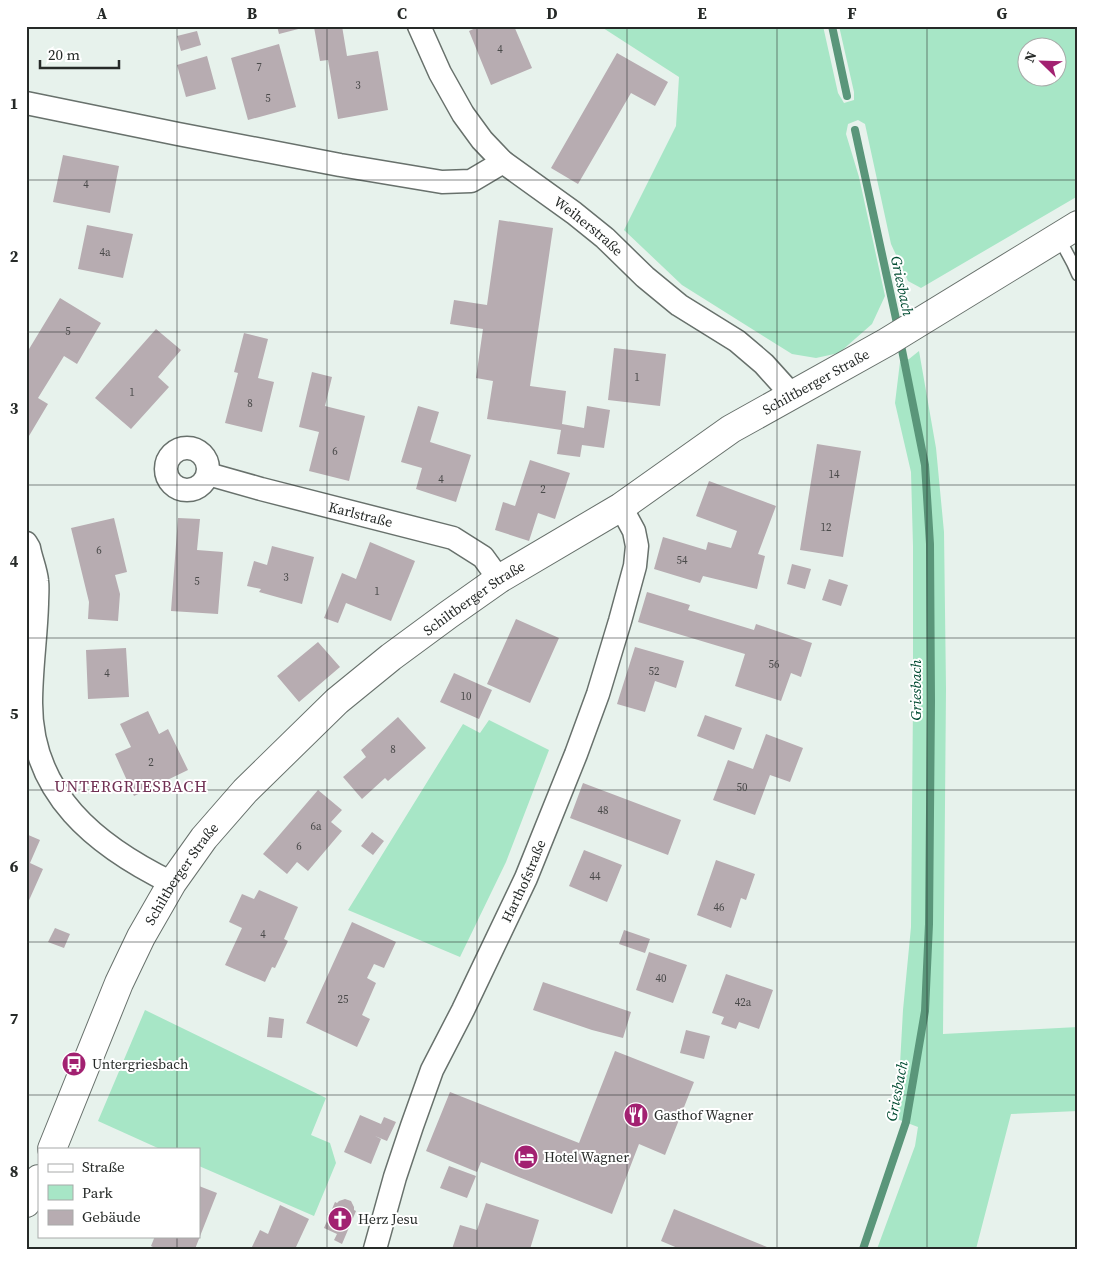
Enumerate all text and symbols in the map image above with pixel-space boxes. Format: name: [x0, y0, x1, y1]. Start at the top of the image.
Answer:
text: A: [97, 2, 108, 24]
text: B: [247, 2, 258, 24]
text: C: [397, 2, 407, 24]
text: D: [546, 2, 558, 24]
text: E: [697, 2, 707, 24]
text: F: [847, 2, 857, 24]
text: G: [997, 2, 1008, 24]
scale bar: [40, 38, 119, 70]
north arrow: [1016, 38, 1066, 88]
house number: 4: [497, 42, 503, 57]
text: 20 m: [48, 44, 80, 65]
text: N: [1019, 48, 1041, 66]
house number: 7: [256, 60, 262, 75]
house number: 3: [355, 78, 361, 93]
house number: 5: [265, 91, 271, 106]
text: 1: [10, 92, 18, 114]
house number: 4: [83, 177, 89, 192]
street label: Weiherstraße: [550, 192, 628, 260]
text: 2: [10, 245, 19, 267]
house number: 4a: [99, 245, 111, 260]
water label: Griesbach: [886, 254, 919, 318]
house number: 5: [65, 324, 71, 339]
street label: Schiltberger Straße: [759, 344, 873, 420]
house number: 1: [634, 370, 640, 385]
house number: 1: [129, 385, 135, 400]
house number: 8: [247, 396, 253, 411]
text: 3: [10, 397, 19, 419]
house number: 6: [332, 444, 338, 459]
house number: 14: [829, 467, 840, 482]
house number: 4: [438, 472, 444, 487]
house number: 2: [540, 482, 546, 497]
street label: Karlstraße: [327, 497, 395, 532]
house number: 12: [821, 520, 832, 535]
house number: 6: [96, 543, 102, 558]
text: 4: [10, 550, 19, 572]
house number: 54: [677, 553, 688, 568]
street label: Schiltberger Straße: [419, 556, 529, 640]
house number: 3: [283, 570, 289, 585]
house number: 5: [194, 574, 200, 589]
house number: 1: [374, 584, 380, 599]
house number: 56: [769, 657, 780, 672]
water label: Griesbach: [905, 660, 926, 720]
house number: 52: [649, 664, 660, 679]
house number: 4: [104, 666, 110, 681]
house number: 10: [461, 689, 472, 704]
text: 5: [10, 702, 19, 724]
house number: 8: [390, 742, 396, 757]
house number: 2: [148, 755, 154, 770]
district label: UNTERGRIESBACH: [54, 775, 208, 797]
house number: 50: [737, 780, 748, 795]
house number: 48: [598, 803, 609, 818]
street label: Schiltberger Straße: [140, 818, 223, 929]
house number: 6a: [310, 819, 322, 834]
street label: Harthofstraße: [496, 837, 550, 926]
house number: 6: [296, 839, 302, 854]
text: 6: [10, 855, 19, 877]
house number: 44: [590, 869, 601, 884]
house number: 46: [714, 900, 725, 915]
house number: 4: [260, 927, 266, 942]
house number: 40: [656, 971, 667, 986]
house number: 25: [338, 992, 349, 1007]
house number: 42a: [735, 995, 752, 1010]
text: 7: [10, 1007, 19, 1029]
bus stop icon: Untergriesbach: [61, 1051, 87, 1077]
place label: Untergriesbach: [92, 1054, 188, 1074]
water label: Griesbach: [880, 1059, 913, 1123]
restaurant icon: Gasthof Wagner: [623, 1102, 649, 1128]
place label: Gasthof Wagner: [654, 1105, 754, 1125]
hotel icon: Hotel Wagner: [513, 1144, 539, 1170]
place label: Hotel Wagner: [544, 1147, 629, 1167]
legend: [38, 1148, 200, 1238]
text: Straße: [82, 1156, 125, 1177]
text: 8: [10, 1160, 18, 1182]
text: Park: [82, 1182, 114, 1203]
text: Gebäude: [82, 1206, 141, 1227]
church icon: Herz Jesu: [327, 1206, 353, 1232]
place label: Herz Jesu: [358, 1209, 418, 1229]

